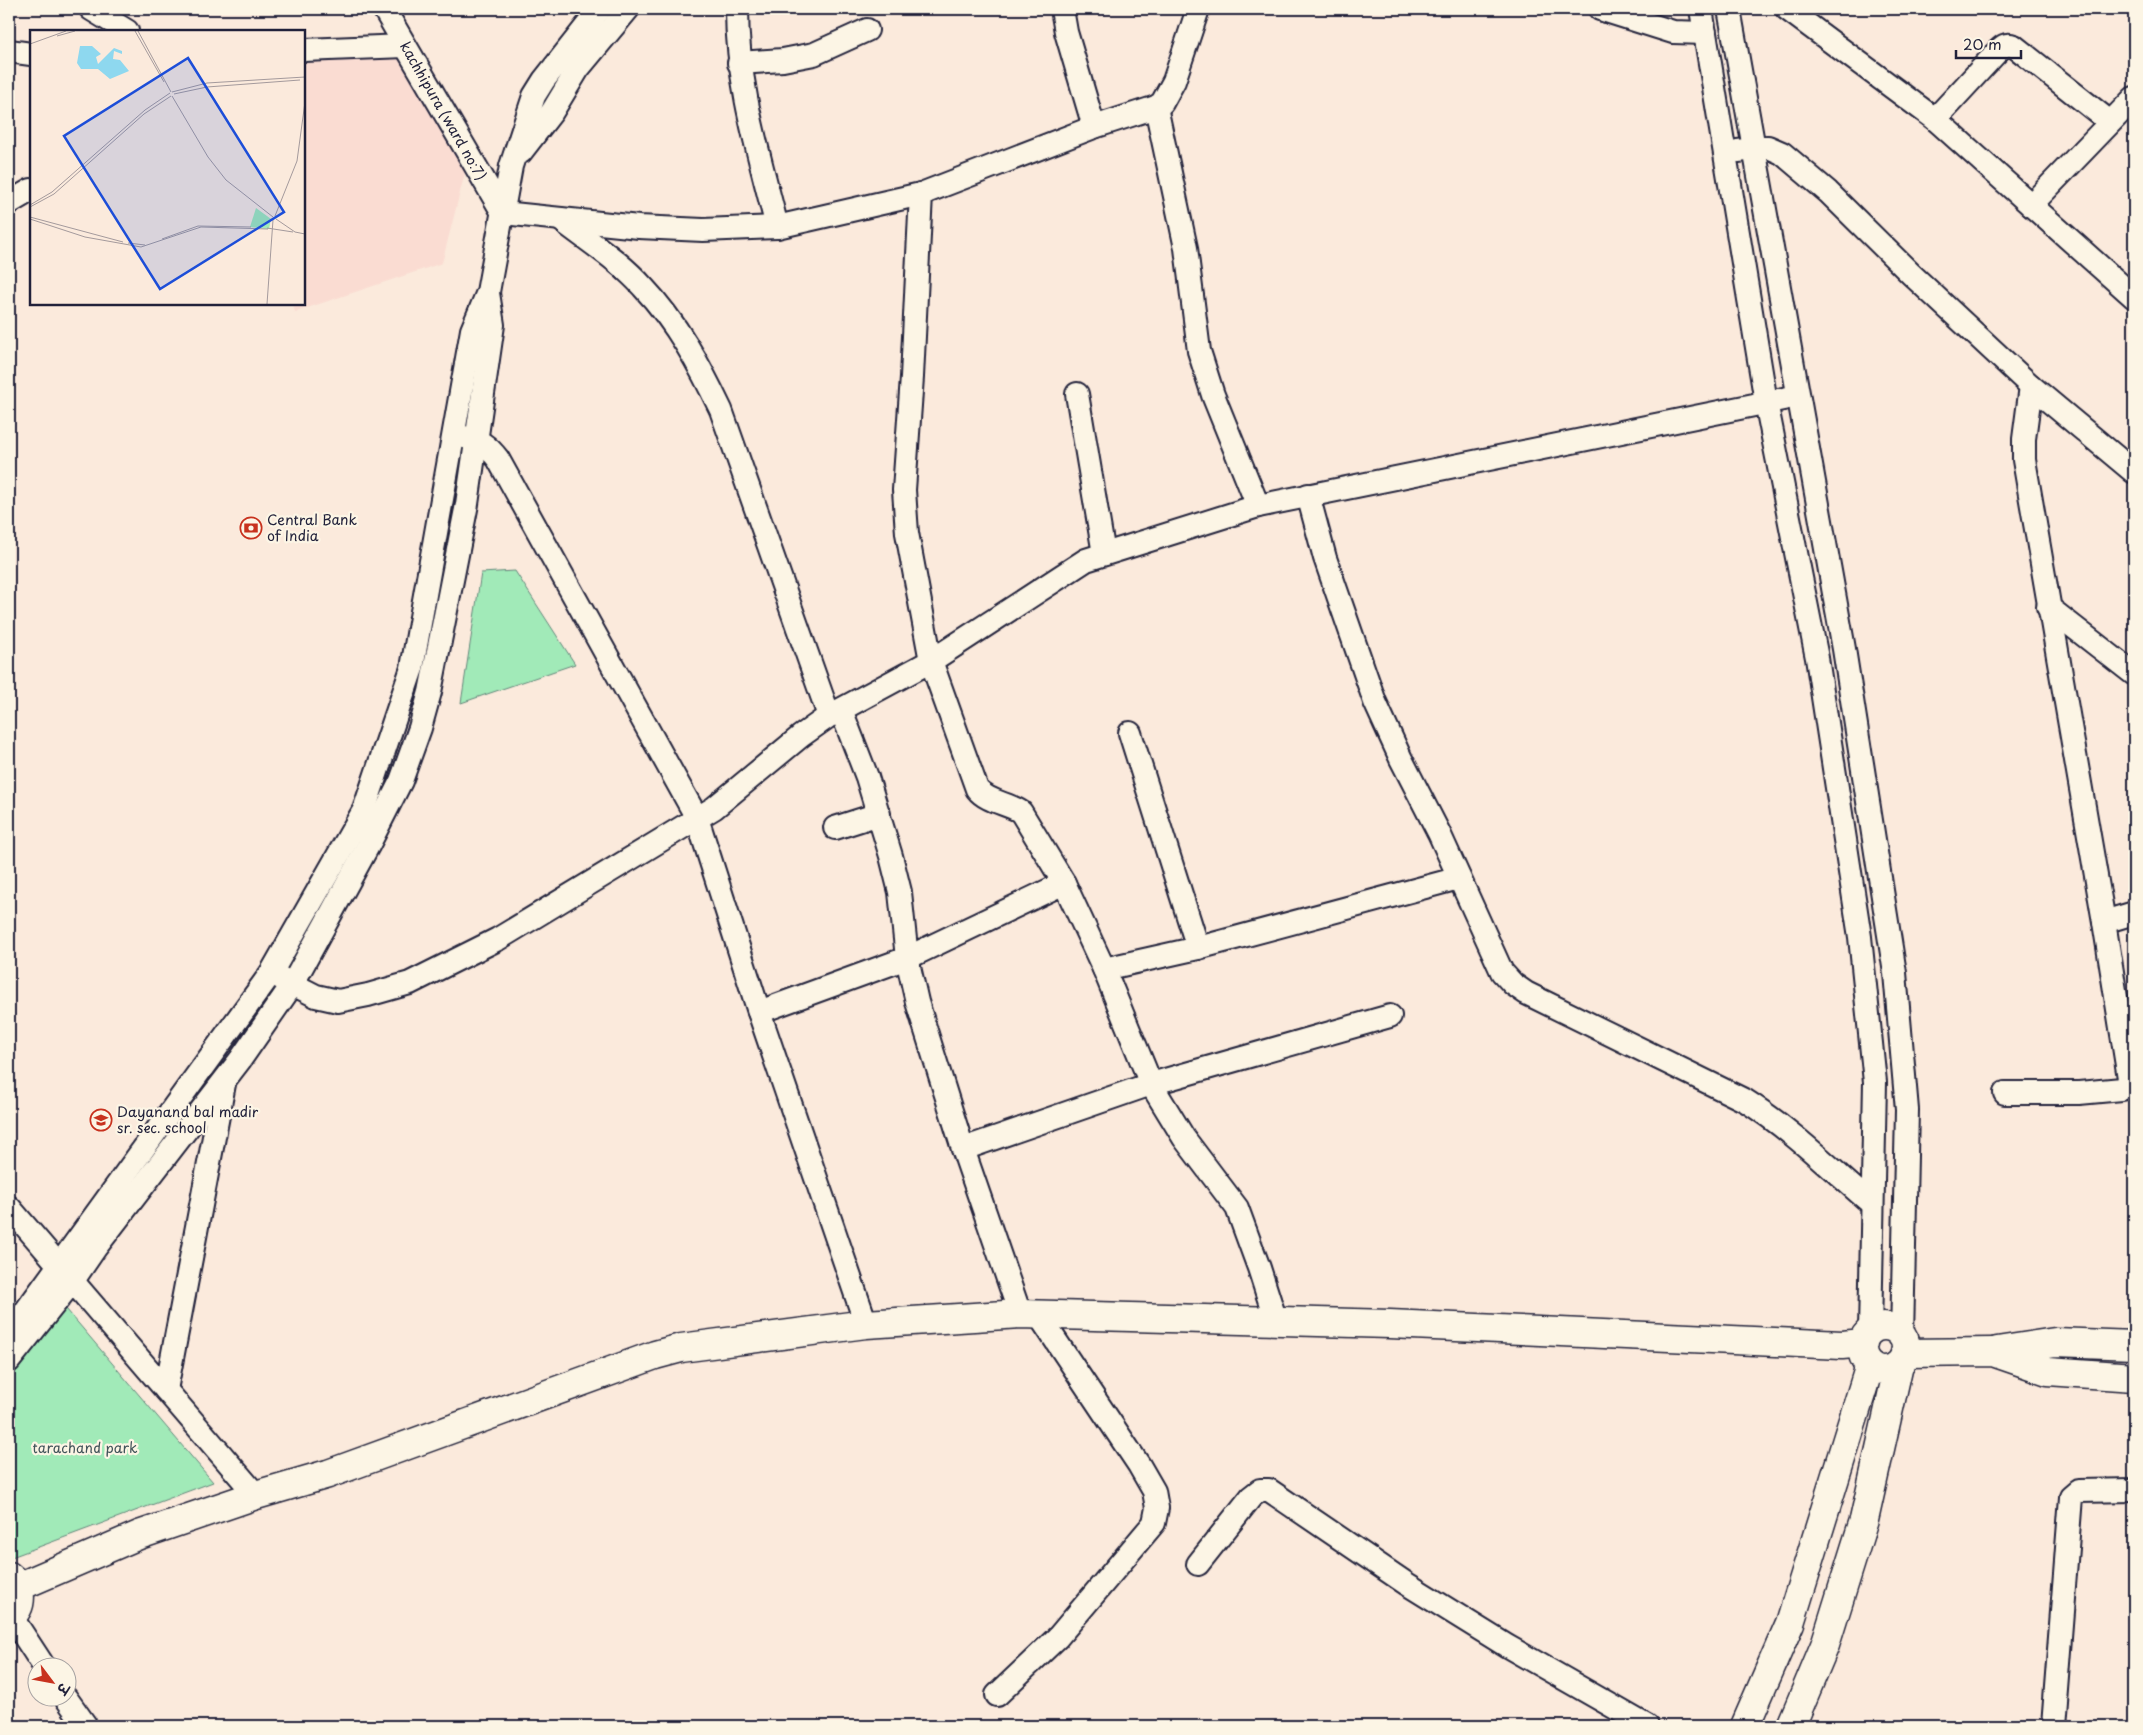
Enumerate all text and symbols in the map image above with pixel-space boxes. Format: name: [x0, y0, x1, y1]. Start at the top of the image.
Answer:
scale bar: [1956, 28, 2020, 60]
inset map: [30, 30, 305, 305]
text: 20 m: [1963, 32, 2002, 55]
street label: kachhipura (ward no:7): [395, 38, 492, 184]
place label: Central Bank of India: [267, 509, 358, 546]
bank icon: Central Bank of India: [239, 516, 263, 540]
place label: Dayanand bal madir sr. sec. school: [117, 1101, 259, 1138]
school or university icon: Dayanand bal madir sr. sec. school: [89, 1108, 113, 1132]
park label: tarachand park: [32, 1437, 138, 1458]
north arrow: [28, 1658, 78, 1708]
text: उ: [51, 1678, 76, 1700]

